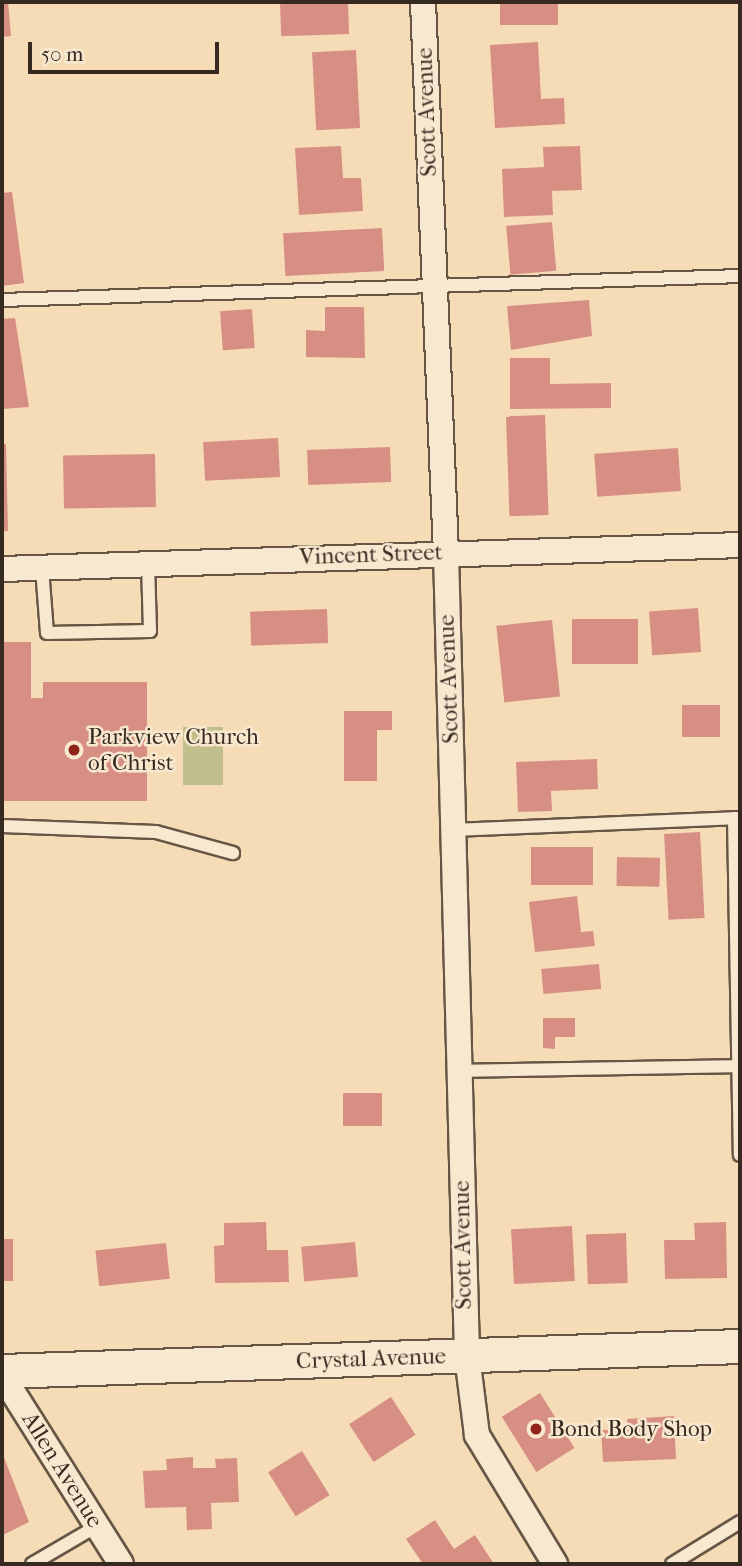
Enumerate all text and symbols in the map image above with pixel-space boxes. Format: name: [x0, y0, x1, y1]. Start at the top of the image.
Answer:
scale bar: [32, 28, 222, 72]
text: 50 m: [41, 42, 84, 66]
street label: Scott Avenue: [411, 47, 443, 177]
street label: Vincent Street: [299, 539, 443, 571]
street label: Scott Avenue: [433, 614, 465, 744]
place label: Parkview Church of Christ: [88, 723, 259, 777]
marker: Parkview Church of Christ: [66, 742, 82, 758]
street label: Scott Avenue: [448, 1180, 478, 1310]
street label: Crystal Avenue: [295, 1343, 447, 1375]
street label: Allen Avenue: [15, 1407, 109, 1533]
place label: Bond Body Shop: [550, 1415, 712, 1443]
marker: Bond Body Shop: [528, 1421, 544, 1437]

